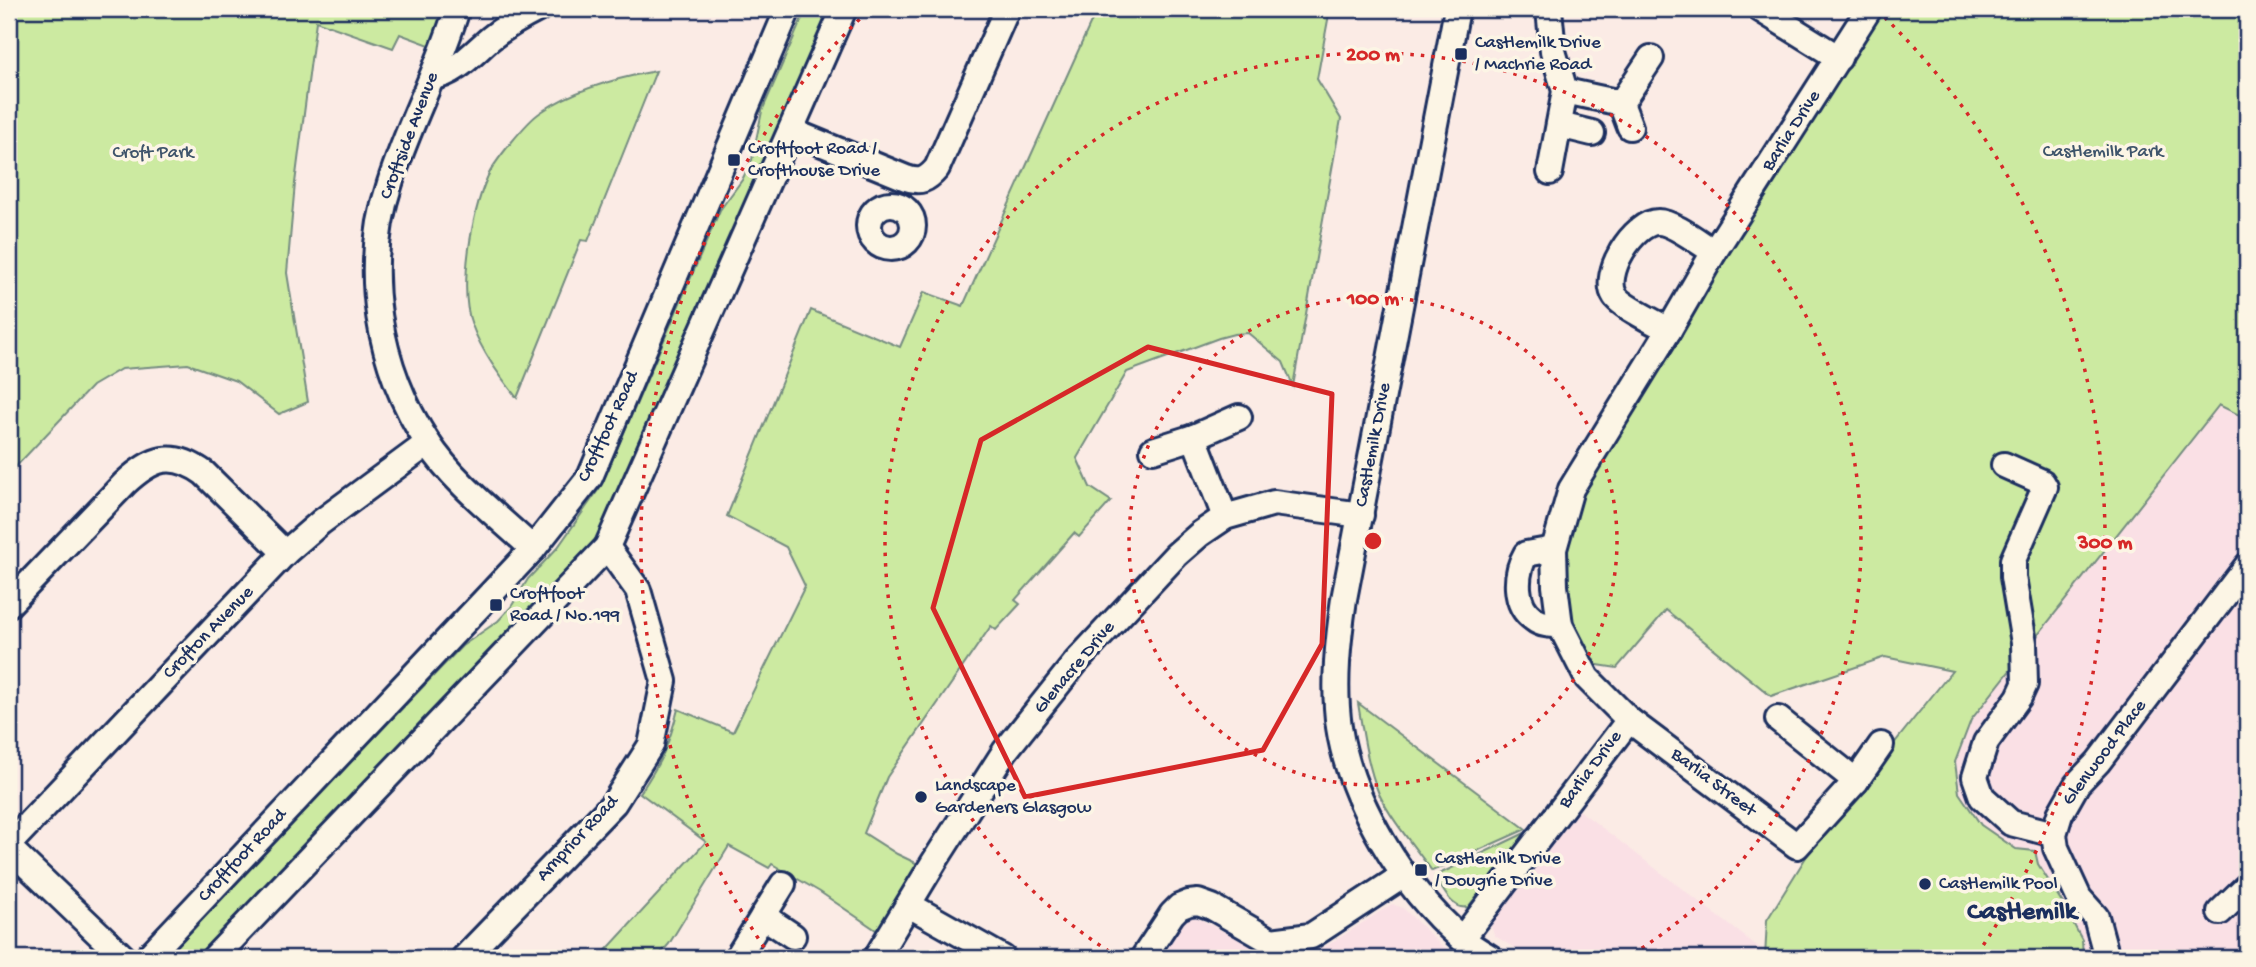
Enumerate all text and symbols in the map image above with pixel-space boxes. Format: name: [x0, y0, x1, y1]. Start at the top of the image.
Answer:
place label: Castlemilk Drive / Machrie Road: [1475, 32, 1601, 77]
text: 200 m: [1346, 44, 1400, 69]
marker: Castlemilk Drive / Machrie Road: [1453, 46, 1469, 62]
street label: Croftside Avenue: [375, 69, 445, 203]
street label: Barlia Drive: [1757, 86, 1827, 177]
place label: Croftfoot Road / Crofthouse Drive: [748, 138, 880, 183]
park label: Castlemilk Park: [2043, 141, 2165, 164]
park label: Croft Park: [112, 142, 195, 165]
marker: Croftfoot Road / Crofthouse Drive: [726, 152, 742, 168]
text: 100 m: [1346, 288, 1399, 313]
street label: Croftfoot Road: [573, 366, 646, 486]
street label: Castlemilk Drive: [1351, 381, 1397, 509]
centre of rings: [1361, 529, 1385, 553]
text: 300 m: [2077, 532, 2132, 557]
street label: Crofton Avenue: [159, 581, 259, 685]
place label: Croftfoot Road / No.199: [510, 583, 620, 628]
marker: Croftfoot Road / No.199: [488, 597, 504, 613]
street label: Glenacre Drive: [1029, 617, 1121, 719]
street label: Glenwood Place: [2058, 695, 2152, 810]
street label: Barlia Drive: [1554, 726, 1628, 814]
street label: Barlia Street: [1665, 743, 1762, 824]
place label: Landscape Gardeners Glasgow: [935, 775, 1092, 820]
marker: Landscape Gardeners Glasgow: [913, 789, 929, 805]
street label: Arnprior Road: [532, 790, 625, 887]
street label: Croftfoot Road: [194, 803, 294, 908]
place label: Castlemilk Drive / Dougrie Drive: [1435, 848, 1561, 893]
marker: Castlemilk Drive / Dougrie Drive: [1413, 862, 1429, 878]
place label: Castlemilk Pool: [1939, 873, 2058, 896]
marker: Castlemilk Pool: [1917, 876, 1933, 892]
district label: Castlemilk: [1967, 898, 2080, 929]

